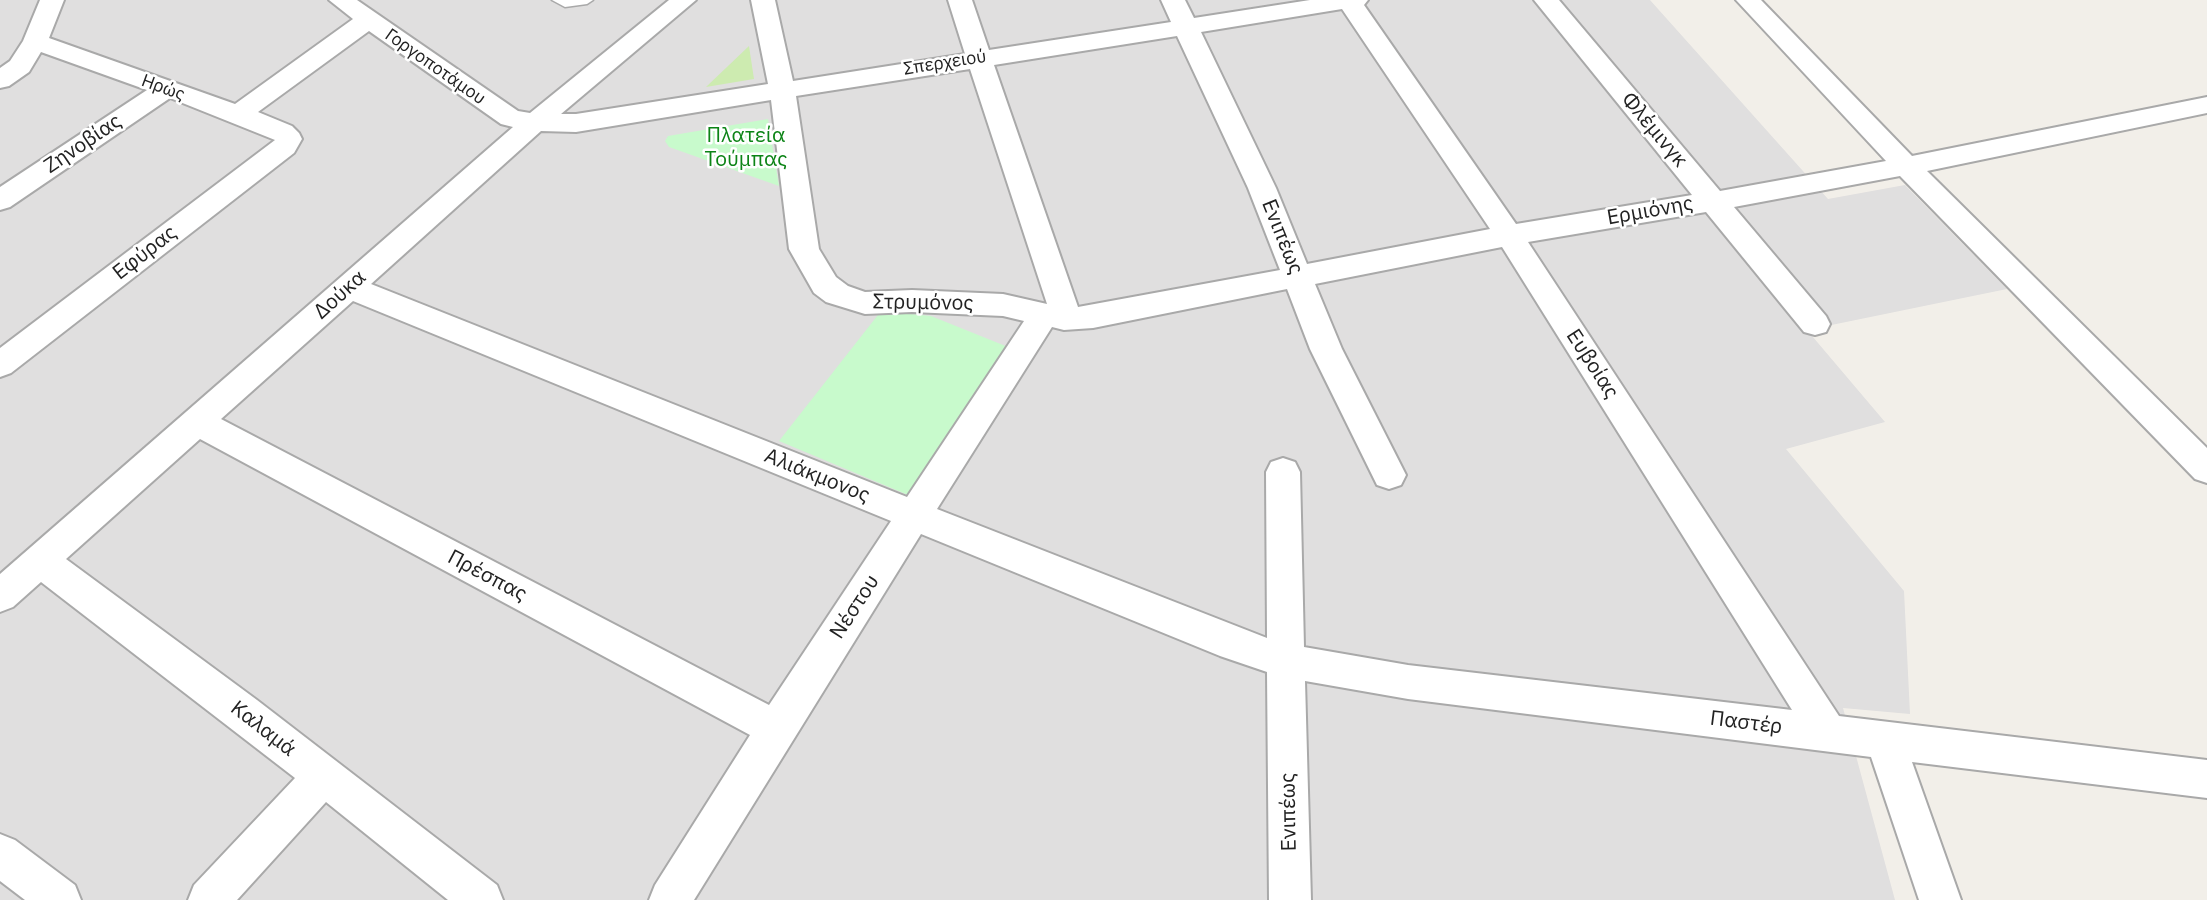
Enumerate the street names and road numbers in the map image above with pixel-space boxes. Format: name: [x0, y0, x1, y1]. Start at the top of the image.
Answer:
street label: Γοργοποτάμου: [381, 24, 489, 110]
street label: Σπερχειού: [902, 46, 988, 80]
street label: Ηρώς: [138, 70, 188, 106]
street label: Φλέμινγκ: [1616, 88, 1692, 172]
street label: Ζηνοβίας: [39, 109, 127, 179]
street label: Ερμιόνης: [1605, 191, 1695, 231]
street label: Ενιπέως: [1256, 196, 1308, 278]
street label: Εφύρας: [108, 220, 182, 286]
street label: Δούκα: [309, 265, 371, 325]
street label: Στρυμόνος: [872, 290, 974, 316]
street label: Ευβοίας: [1560, 325, 1624, 403]
street label: Αλιάκμονος: [761, 443, 873, 509]
street label: Πρέσπας: [443, 545, 531, 607]
street label: Νέστου: [825, 570, 885, 644]
street label: Καλαμά: [225, 696, 301, 762]
street label: Παστέρ: [1708, 706, 1784, 740]
street label: Ενιπέως: [1276, 772, 1302, 852]

